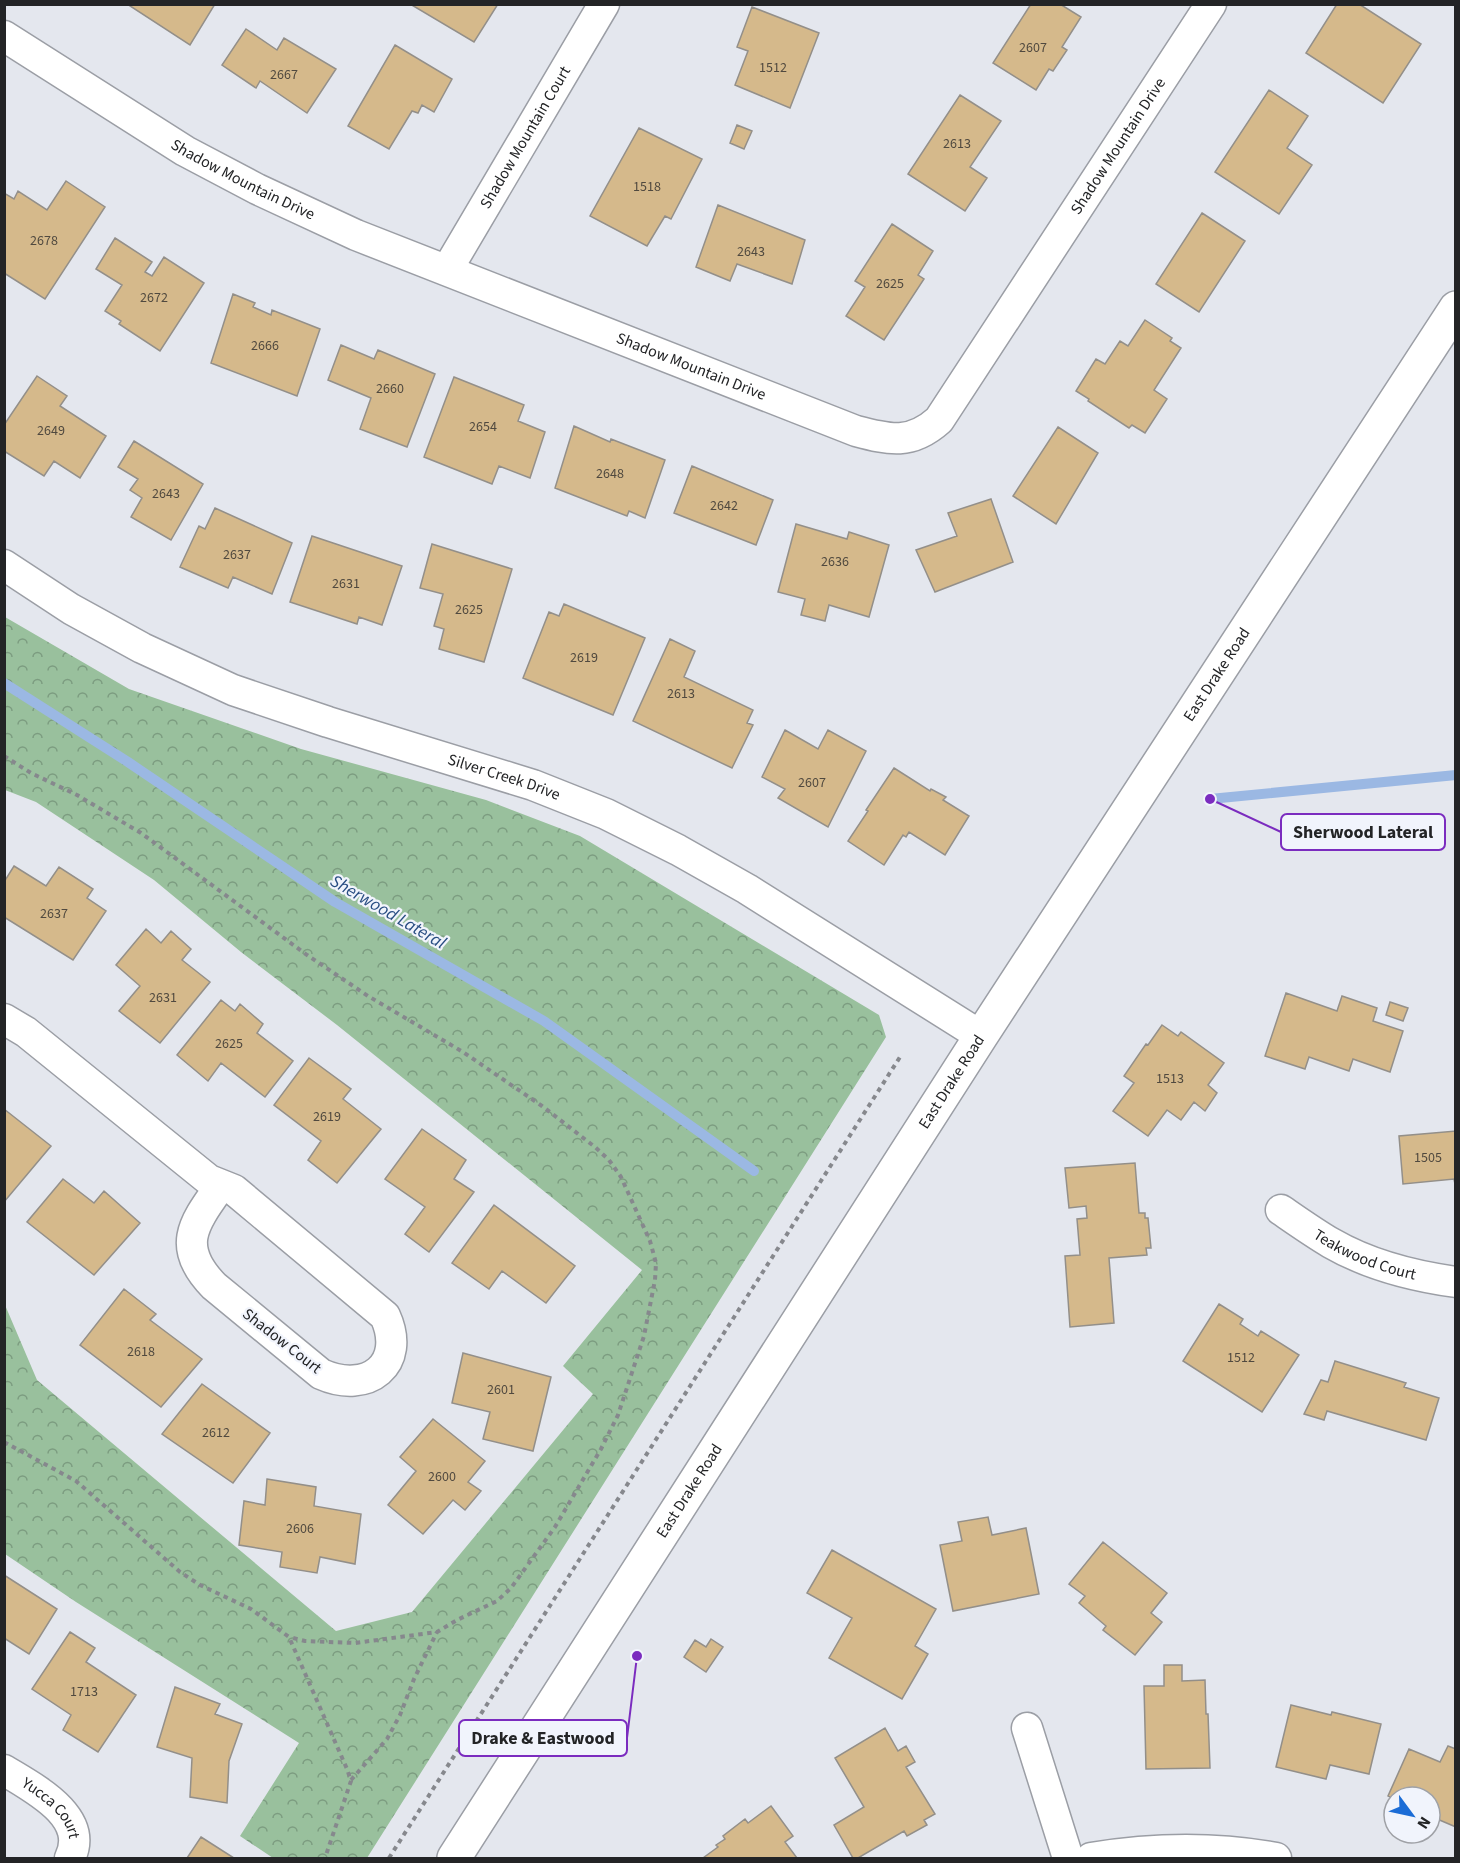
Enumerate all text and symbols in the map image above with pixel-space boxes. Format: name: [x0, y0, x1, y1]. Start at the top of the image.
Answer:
house number: 2607: [1019, 38, 1047, 58]
house number: 1512: [759, 58, 787, 78]
street label: Shadow Mountain Court: [475, 62, 576, 213]
house number: 2667: [270, 65, 298, 85]
street label: Shadow Mountain Drive: [1065, 73, 1171, 219]
street label: Shadow Mountain Drive: [166, 134, 319, 225]
house number: 2613: [943, 134, 971, 154]
house number: 1518: [633, 177, 661, 197]
house number: 2678: [30, 231, 58, 251]
house number: 2643: [737, 242, 765, 262]
house number: 2625: [876, 274, 904, 294]
house number: 2672: [140, 288, 168, 308]
street label: Shadow Mountain Drive: [613, 327, 769, 406]
house number: 2666: [251, 336, 279, 356]
house number: 2660: [376, 379, 404, 399]
house number: 2654: [469, 417, 497, 437]
house number: 2649: [37, 421, 65, 441]
house number: 2648: [596, 464, 624, 484]
house number: 2643: [152, 484, 180, 504]
house number: 2642: [710, 496, 738, 516]
house number: 2637: [223, 545, 251, 565]
house number: 2636: [821, 552, 849, 572]
house number: 2631: [332, 574, 360, 594]
house number: 2625: [455, 600, 483, 620]
street label: East Drake Road: [1178, 623, 1255, 726]
house number: 2619: [570, 648, 598, 668]
house number: 2613: [667, 684, 695, 704]
street label: Silver Creek Drive: [445, 748, 563, 806]
house number: 2607: [798, 773, 826, 793]
callout: Sherwood Lateral: [1281, 814, 1445, 850]
text: Sherwood Lateral: [1293, 820, 1433, 845]
water label: Sherwood Lateral: [325, 869, 451, 956]
house number: 2637: [40, 904, 68, 924]
house number: 2631: [149, 988, 177, 1008]
street label: East Drake Road: [913, 1031, 990, 1133]
house number: 2625: [215, 1034, 243, 1054]
house number: 1513: [1156, 1069, 1184, 1089]
house number: 2619: [313, 1107, 341, 1127]
house number: 1505: [1414, 1148, 1442, 1168]
street label: Teakwood Court: [1309, 1224, 1419, 1286]
street label: Shadow Court: [238, 1303, 327, 1379]
house number: 2618: [127, 1342, 155, 1362]
house number: 1512: [1227, 1348, 1255, 1368]
house number: 2601: [487, 1380, 515, 1400]
house number: 2612: [202, 1423, 230, 1443]
street label: East Drake Road: [651, 1440, 728, 1542]
house number: 2600: [428, 1467, 456, 1487]
house number: 2606: [286, 1519, 314, 1539]
house number: 1713: [70, 1682, 98, 1702]
callout: Drake & Eastwood: [459, 1720, 627, 1756]
text: Drake & Eastwood: [471, 1726, 615, 1751]
street label: Yucca Court: [17, 1772, 85, 1840]
north arrow: [1382, 1785, 1442, 1845]
text: N: [1412, 1812, 1436, 1833]

